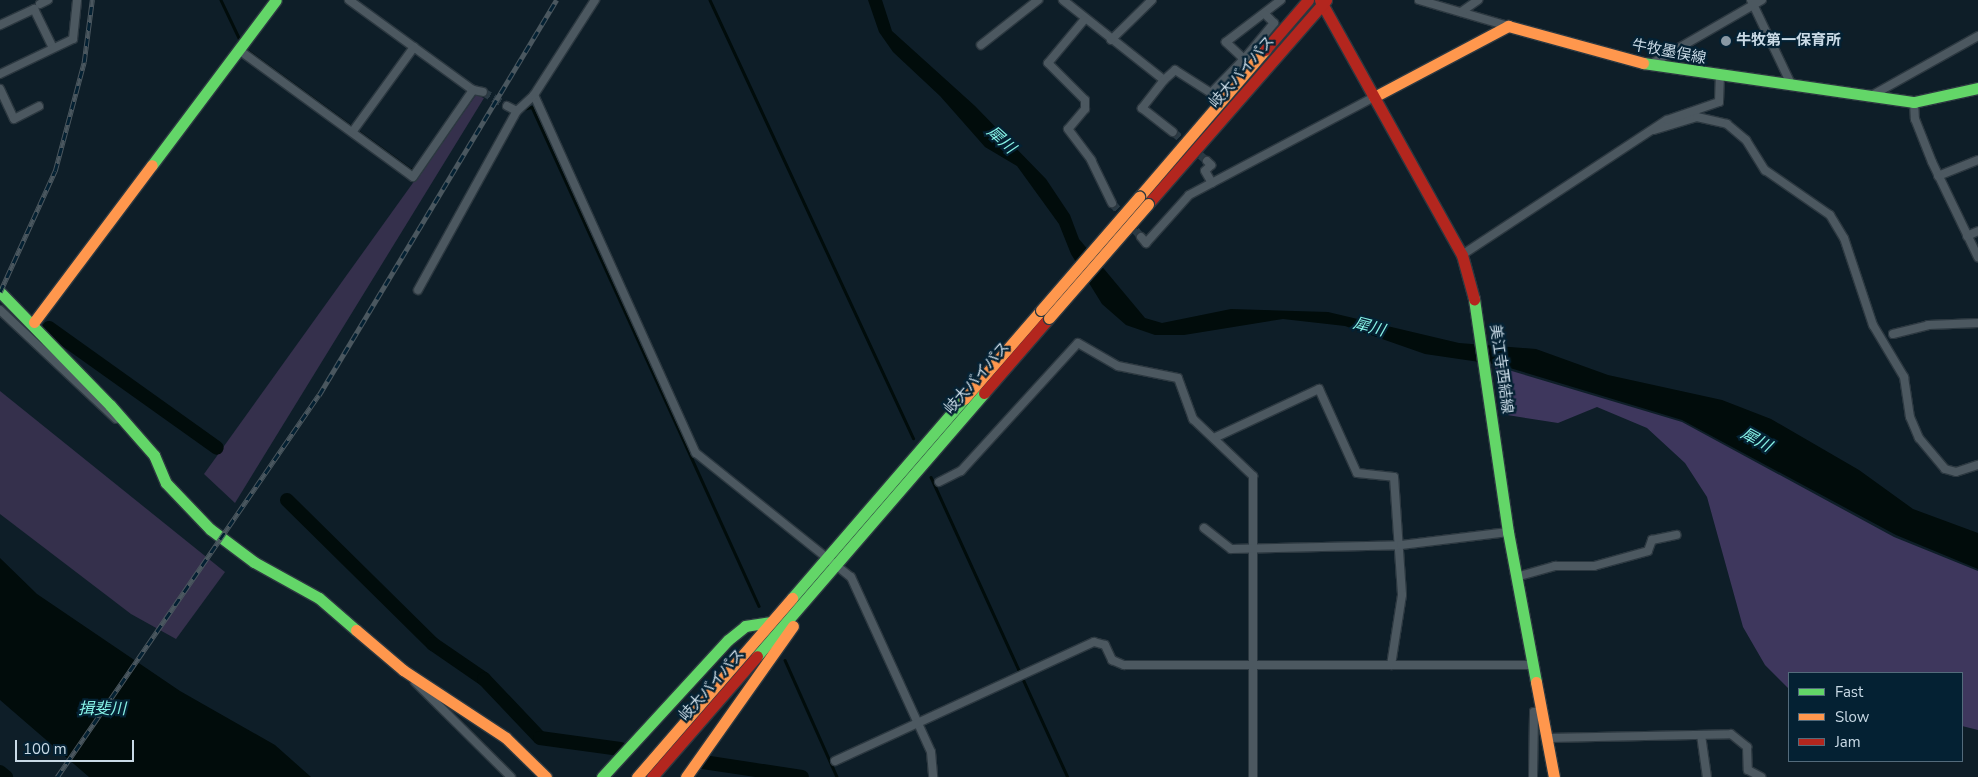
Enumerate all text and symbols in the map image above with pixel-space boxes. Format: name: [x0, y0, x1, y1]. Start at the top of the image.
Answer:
street label: 岐大バイパス: [1206, 32, 1278, 112]
place label: 牛牧第一保育所: [1736, 32, 1841, 50]
marker: 牛牧第一保育所: [1720, 35, 1732, 47]
street label: 牛牧墨俣線: [1630, 36, 1708, 68]
water label: 犀川: [983, 122, 1019, 158]
water label: 犀川: [1351, 314, 1387, 340]
street label: 美江寺西結線: [1486, 323, 1516, 415]
street label: 岐大バイパス: [941, 338, 1013, 418]
water label: 犀川: [1737, 424, 1775, 456]
street label: 岐大バイパス: [676, 645, 748, 725]
legend: [1788, 672, 1963, 762]
text: Fast: [1835, 682, 1863, 702]
water label: 揖斐川: [78, 699, 126, 719]
text: Slow: [1835, 707, 1869, 727]
scale bar: [18, 730, 136, 762]
text: Jam: [1835, 732, 1861, 752]
text: 100 m: [23, 739, 67, 759]

